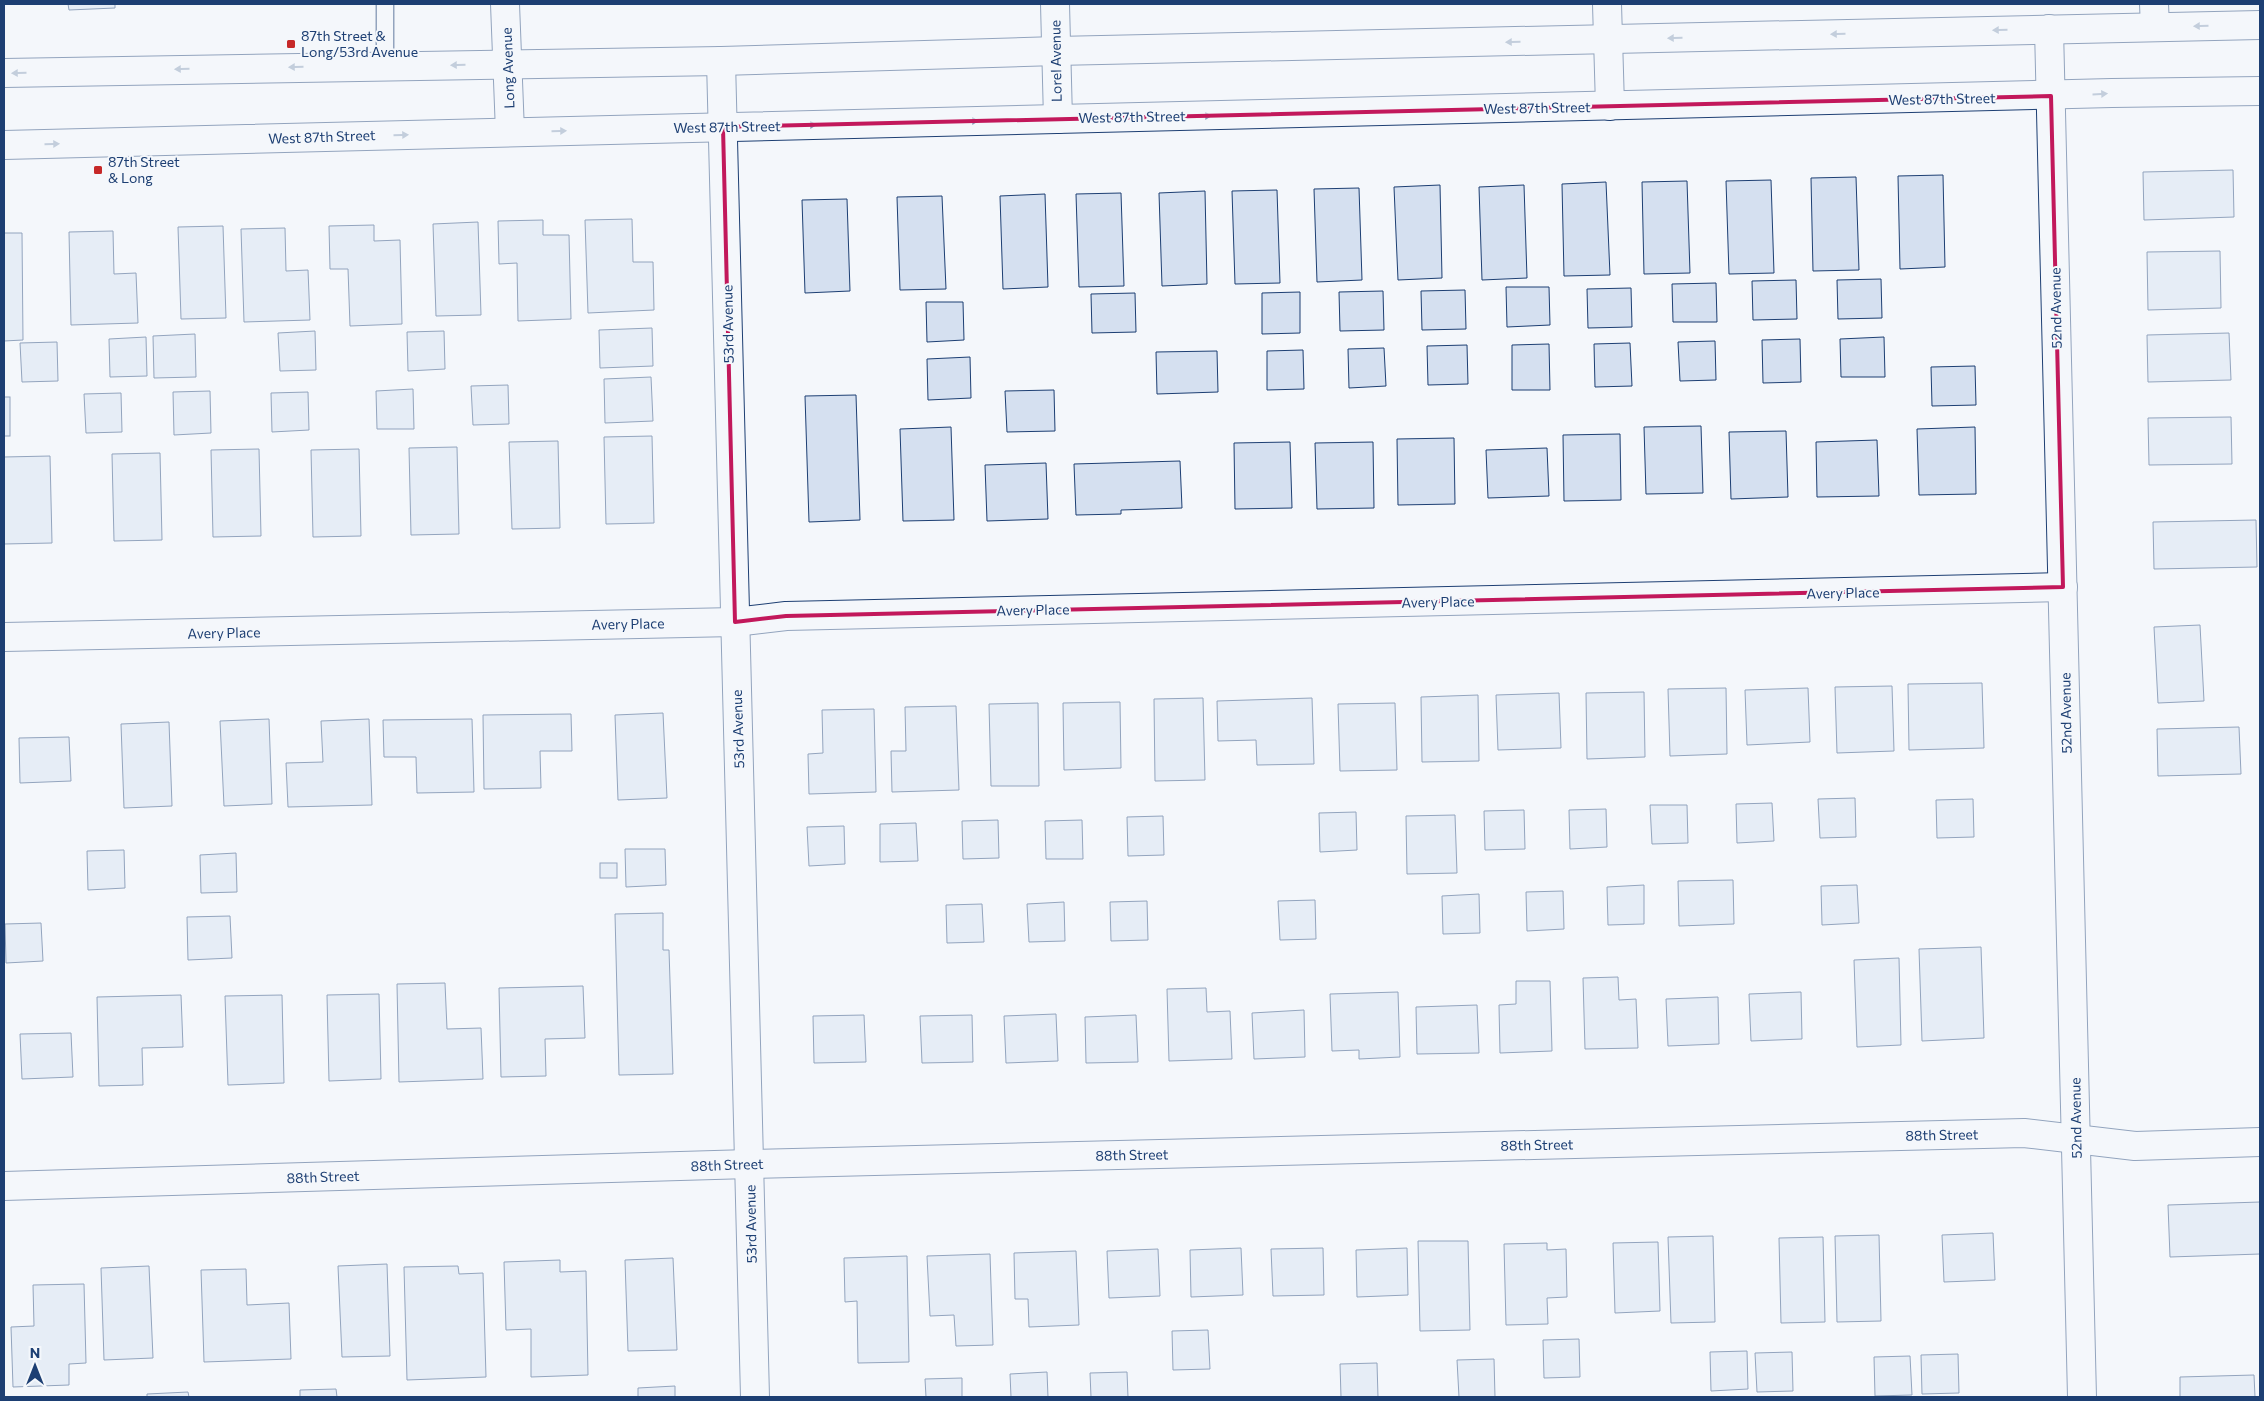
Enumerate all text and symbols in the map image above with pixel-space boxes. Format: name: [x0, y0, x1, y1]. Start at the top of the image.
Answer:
street label: Lorel Avenue: [1046, 20, 1065, 102]
one-way arrow: [2193, 22, 2209, 30]
one-way arrow: [1992, 26, 2008, 34]
place label: 87th Street & Long/53rd Avenue: [301, 27, 418, 60]
street label: Long Avenue: [498, 27, 517, 109]
one-way arrow: [1830, 30, 1846, 38]
one-way arrow: [1667, 34, 1683, 42]
marker: 87th Street & Long/53rd Avenue: [285, 38, 297, 50]
one-way arrow: [1505, 38, 1521, 46]
one-way arrow: [450, 61, 466, 69]
one-way arrow: [288, 63, 304, 71]
one-way arrow: [173, 66, 189, 74]
one-way arrow: [11, 69, 27, 77]
street label: West 87th Street: [1888, 89, 1996, 108]
one-way arrow: [2092, 89, 2108, 97]
street label: West 87th Street: [1483, 98, 1591, 117]
street label: West 87th Street: [1078, 107, 1186, 126]
one-way arrow: [1196, 111, 1212, 119]
street label: West 87th Street: [673, 117, 781, 136]
one-way arrow: [964, 117, 980, 125]
one-way arrow: [801, 121, 817, 129]
street label: West 87th Street: [268, 126, 376, 147]
one-way arrow: [551, 126, 567, 134]
one-way arrow: [393, 131, 409, 139]
one-way arrow: [45, 140, 61, 148]
place label: 87th Street & Long: [108, 153, 180, 186]
marker: 87th Street & Long: [92, 164, 104, 176]
street label: 52nd Avenue: [2046, 267, 2065, 349]
street label: 53rd Avenue: [718, 284, 737, 364]
street label: Avery Place: [1806, 583, 1880, 602]
street label: Avery Place: [1401, 592, 1475, 611]
street label: Avery Place: [996, 600, 1070, 619]
street label: Avery Place: [591, 614, 665, 633]
street label: Avery Place: [187, 623, 261, 642]
street label: 52nd Avenue: [2056, 672, 2075, 754]
street label: 53rd Avenue: [728, 689, 747, 769]
street label: 52nd Avenue: [2066, 1077, 2085, 1159]
street label: 88th Street: [1905, 1125, 1979, 1144]
street label: 88th Street: [1500, 1135, 1574, 1154]
street label: 88th Street: [1095, 1145, 1169, 1164]
street label: 88th Street: [690, 1155, 764, 1174]
street label: 88th Street: [286, 1167, 360, 1186]
street label: 53rd Avenue: [741, 1184, 760, 1264]
north arrow: [10, 1341, 60, 1391]
text: N: [30, 1344, 40, 1361]

